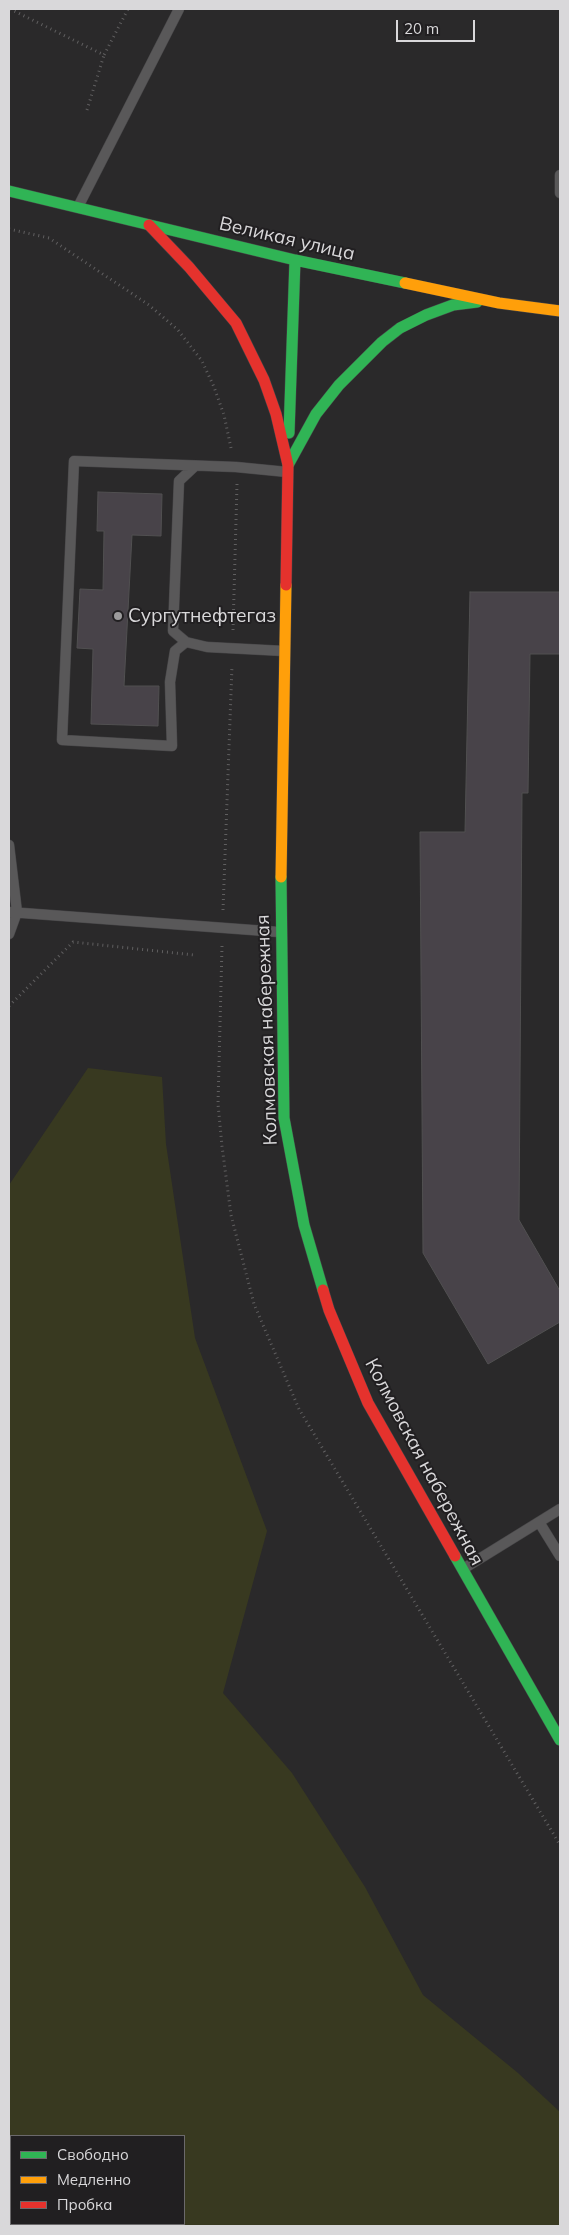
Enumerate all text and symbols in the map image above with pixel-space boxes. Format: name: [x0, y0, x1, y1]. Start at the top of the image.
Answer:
scale bar: [399, 10, 478, 42]
text: 20 m: [404, 19, 439, 38]
street label: Великая улица: [217, 212, 357, 266]
place label: Сургутнефтегаз: [128, 605, 276, 627]
marker: Сургутнефтегаз: [112, 610, 124, 622]
street label: Колмовская набережная: [252, 914, 282, 1146]
street label: Колмовская набережная: [360, 1355, 488, 1569]
legend: [10, 2135, 185, 2225]
text: Свободно: [57, 2145, 129, 2164]
text: Медленно: [57, 2170, 131, 2189]
text: Пробка: [57, 2195, 112, 2214]

